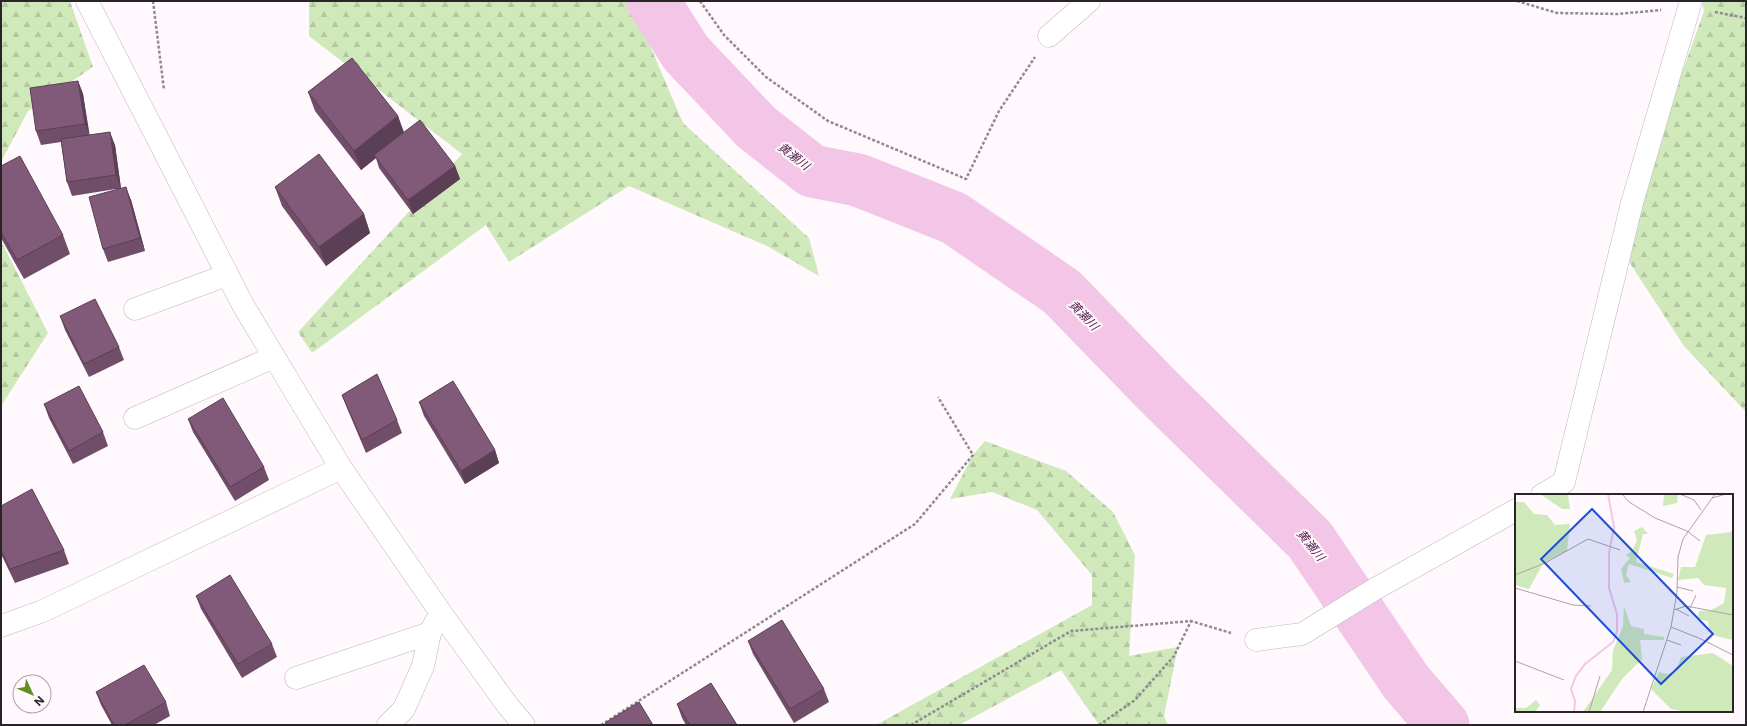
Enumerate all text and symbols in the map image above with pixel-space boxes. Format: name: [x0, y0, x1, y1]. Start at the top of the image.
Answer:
water label: 黄瀬川: [775, 139, 814, 174]
water label: 黄瀬川: [1066, 297, 1103, 335]
inset map: [1515, 494, 1733, 712]
water label: 黄瀬川: [1294, 526, 1329, 565]
north arrow: [12, 674, 52, 714]
text: N: [31, 693, 47, 709]

